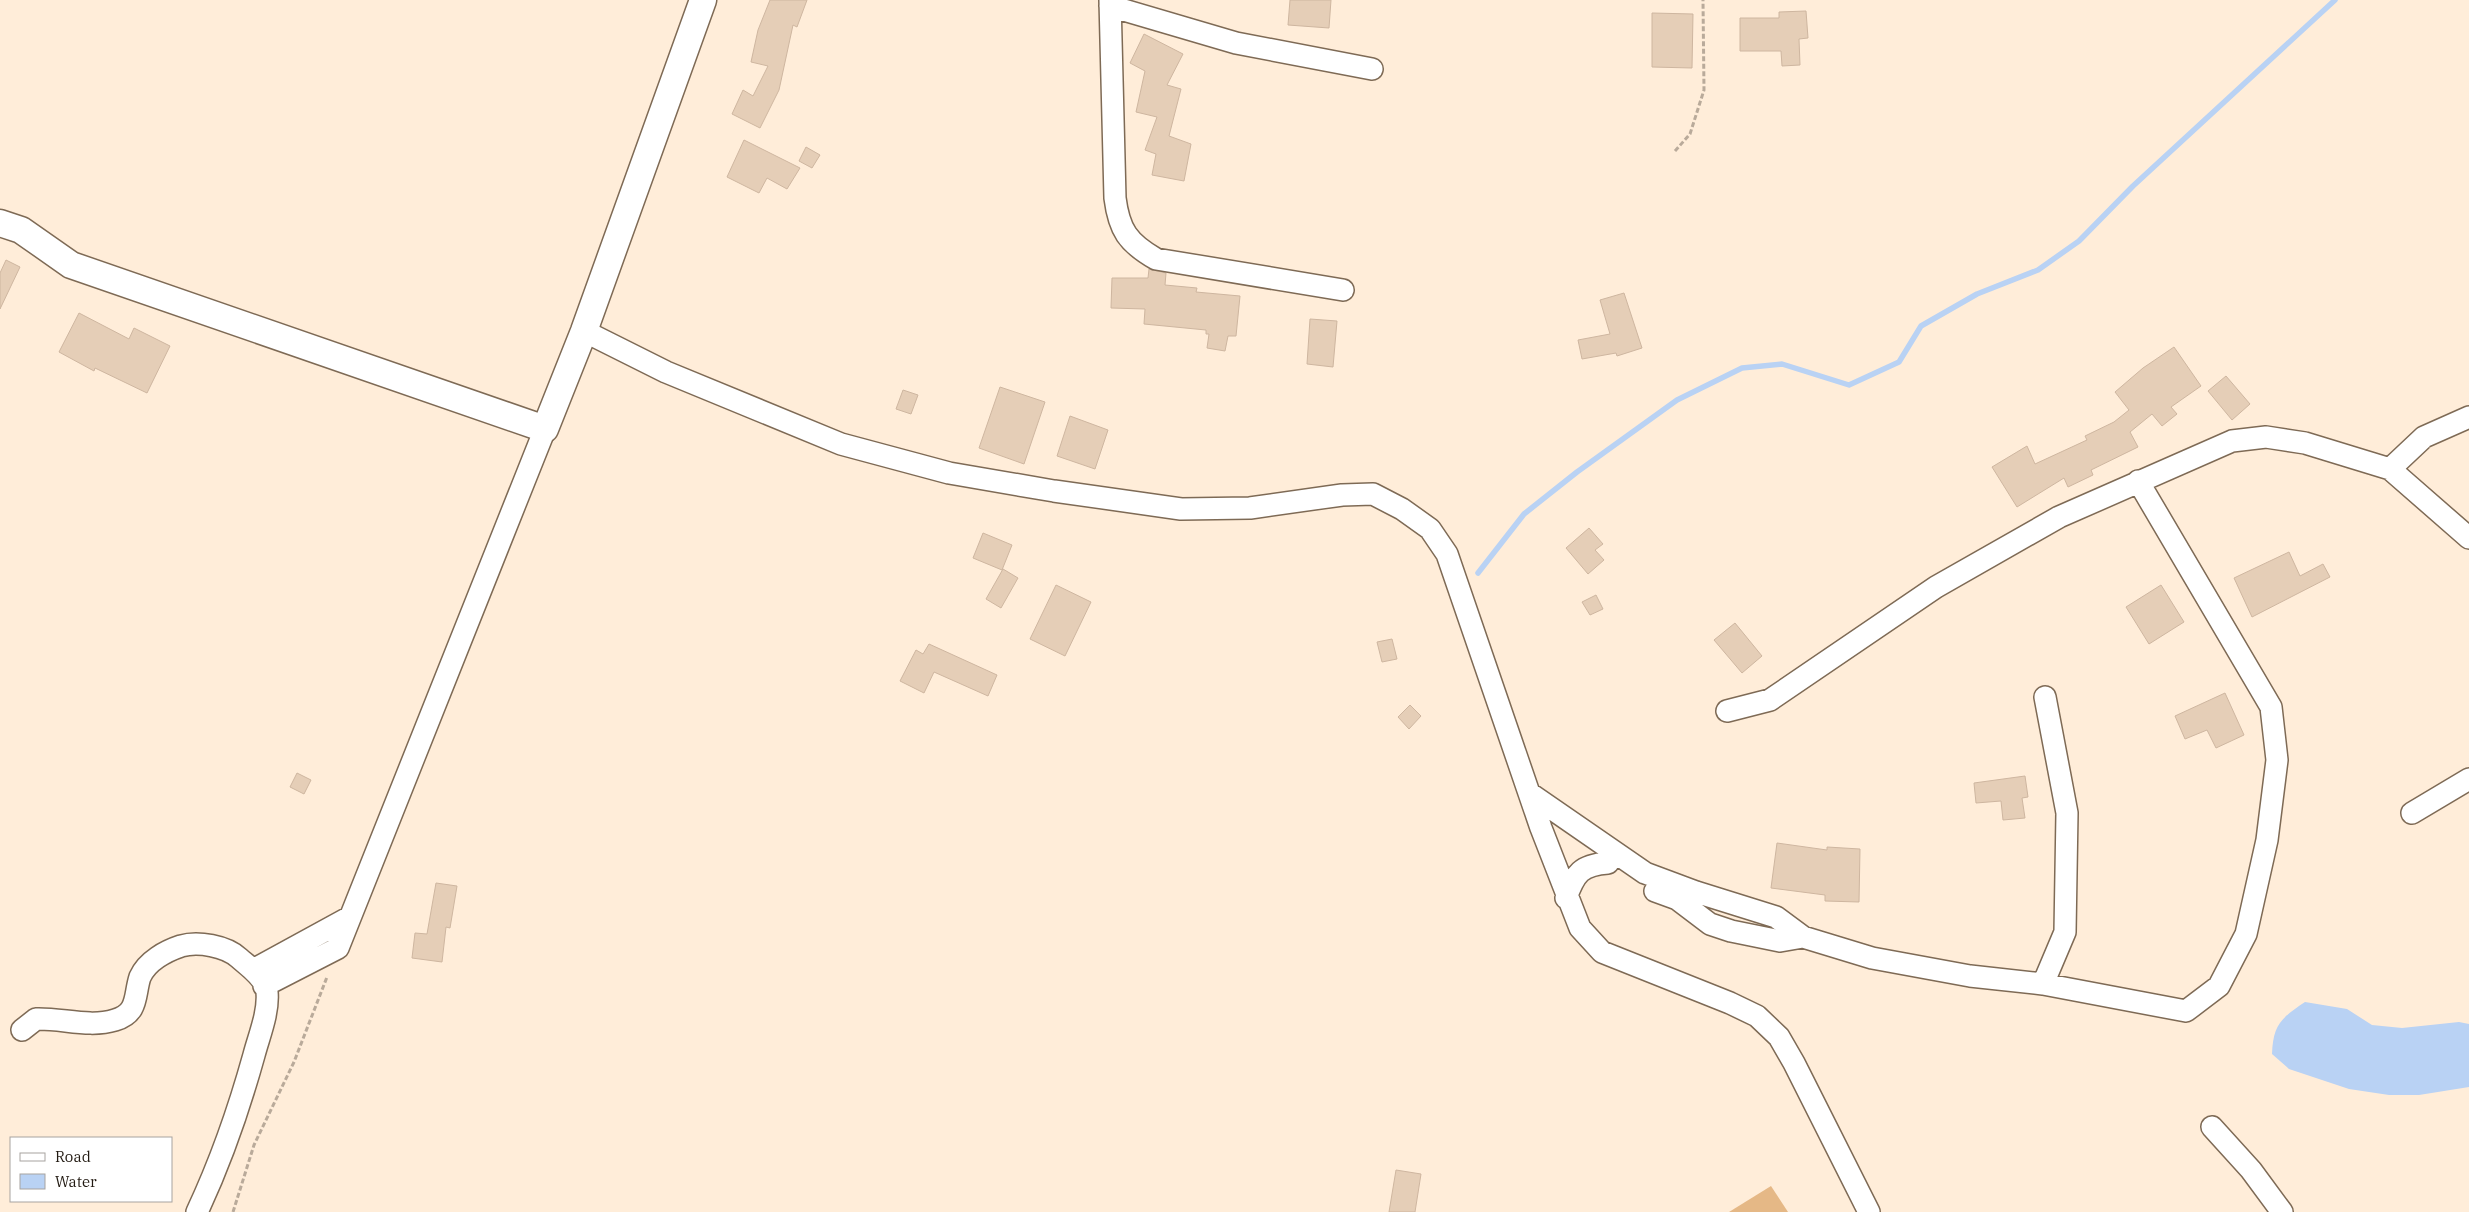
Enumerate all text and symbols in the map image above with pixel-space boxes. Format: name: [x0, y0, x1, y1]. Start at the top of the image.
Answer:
legend: [10, 1137, 172, 1202]
text: Road: [55, 1147, 91, 1166]
text: Water: [55, 1172, 97, 1191]

